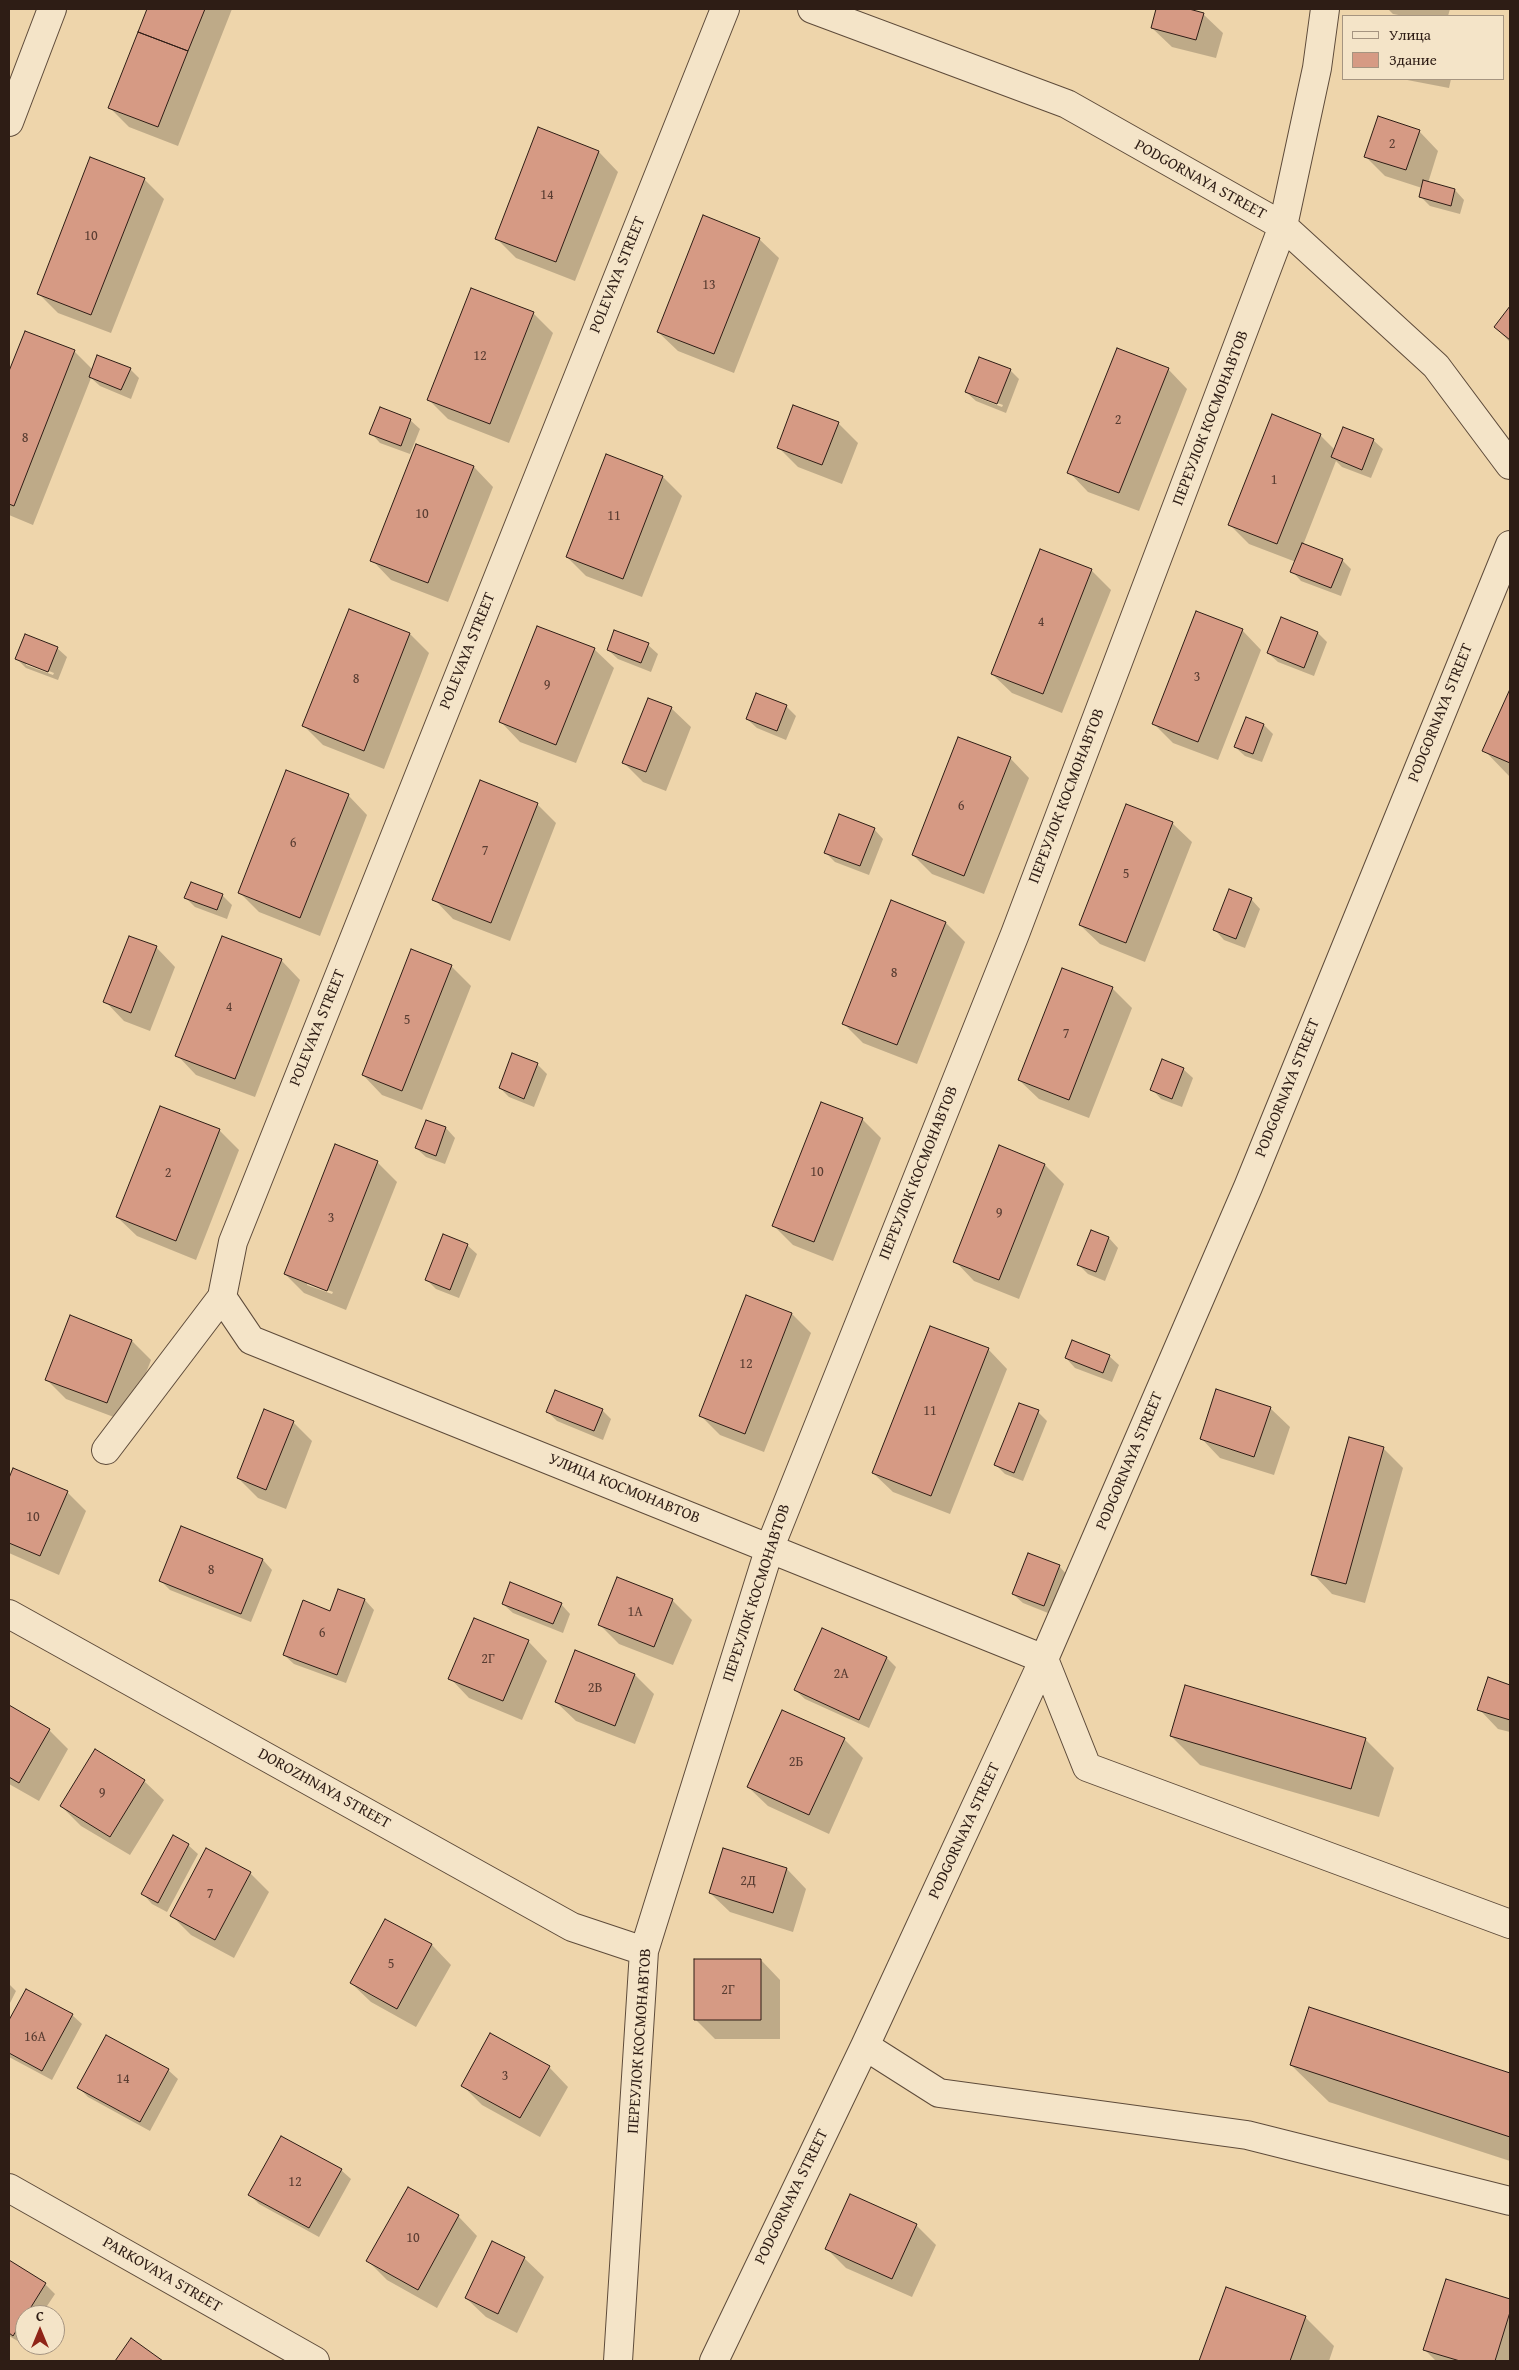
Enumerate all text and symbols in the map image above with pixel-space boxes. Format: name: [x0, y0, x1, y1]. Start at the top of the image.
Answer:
legend: [1342, 15, 1504, 80]
text: Улица: [1389, 24, 1431, 45]
text: Здание: [1389, 49, 1437, 70]
street label: PODGORNAYA STREET: [1131, 136, 1269, 224]
house number: 2: [1389, 136, 1395, 152]
house number: 14: [540, 187, 554, 203]
street label: POLEVAYA STREET: [586, 214, 650, 336]
house number: 10: [84, 228, 98, 244]
house number: 13: [702, 277, 716, 293]
street label: ПЕРЕУЛОК КОСМОНАВТОВ: [1169, 328, 1253, 508]
house number: 12: [473, 348, 487, 364]
house number: 2: [1115, 412, 1121, 428]
house number: 8: [22, 430, 28, 446]
house number: 1: [1271, 472, 1277, 488]
house number: 10: [415, 506, 429, 522]
house number: 11: [607, 508, 621, 524]
street label: POLEVAYA STREET: [436, 590, 500, 712]
house number: 4: [1038, 614, 1044, 630]
street label: PODGORNAYA STREET: [1404, 641, 1478, 785]
house number: 3: [1194, 669, 1200, 685]
house number: 8: [353, 671, 359, 687]
house number: 9: [544, 677, 550, 693]
street label: ПЕРЕУЛОК КОСМОНАВТОВ: [1025, 706, 1109, 886]
house number: 6: [958, 798, 964, 814]
house number: 6: [290, 835, 296, 851]
house number: 7: [482, 843, 488, 859]
house number: 5: [1123, 866, 1129, 882]
house number: 8: [891, 965, 897, 981]
street label: POLEVAYA STREET: [286, 967, 350, 1089]
house number: 4: [226, 999, 232, 1015]
house number: 5: [404, 1012, 410, 1028]
street label: PODGORNAYA STREET: [1251, 1016, 1325, 1160]
house number: 7: [1063, 1026, 1069, 1042]
street label: ПЕРЕУЛОК КОСМОНАВТОВ: [875, 1083, 963, 1263]
house number: 10: [810, 1164, 824, 1180]
house number: 2: [165, 1165, 171, 1181]
house number: 9: [996, 1205, 1002, 1221]
house number: 3: [328, 1210, 334, 1226]
house number: 12: [739, 1356, 753, 1372]
street label: PODGORNAYA STREET: [1092, 1389, 1168, 1533]
house number: 11: [923, 1403, 937, 1419]
street label: УЛИЦА КОСМОНАВТОВ: [545, 1450, 703, 1528]
street label: ПЕРЕУЛОК КОСМОНАВТОВ: [719, 1502, 795, 1684]
house number: 10: [26, 1509, 40, 1525]
house number: 8: [208, 1562, 214, 1578]
house number: 1А: [627, 1604, 643, 1620]
house number: 6: [319, 1625, 325, 1641]
house number: 2Г: [481, 1651, 495, 1667]
house number: 2А: [833, 1666, 849, 1682]
house number: 2В: [588, 1680, 602, 1696]
street label: DOROZHNAYA STREET: [254, 1744, 394, 1834]
house number: 2Б: [789, 1754, 803, 1770]
street label: PODGORNAYA STREET: [925, 1760, 1005, 1902]
house number: 9: [99, 1785, 105, 1801]
house number: 2Д: [740, 1873, 756, 1889]
house number: 7: [207, 1886, 213, 1902]
street label: ПЕРЕУЛОК КОСМОНАВТОВ: [624, 1948, 656, 2134]
house number: 5: [388, 1956, 394, 1972]
house number: 2Г: [721, 1982, 735, 1998]
house number: 16А: [24, 2029, 46, 2045]
house number: 3: [502, 2068, 508, 2084]
house number: 14: [116, 2071, 130, 2087]
street label: PODGORNAYA STREET: [751, 2126, 833, 2268]
house number: 12: [288, 2174, 302, 2190]
house number: 10: [406, 2230, 420, 2246]
street label: PARKOVAYA STREET: [99, 2233, 225, 2317]
north arrow: [15, 2305, 65, 2355]
text: С: [36, 2306, 44, 2326]

